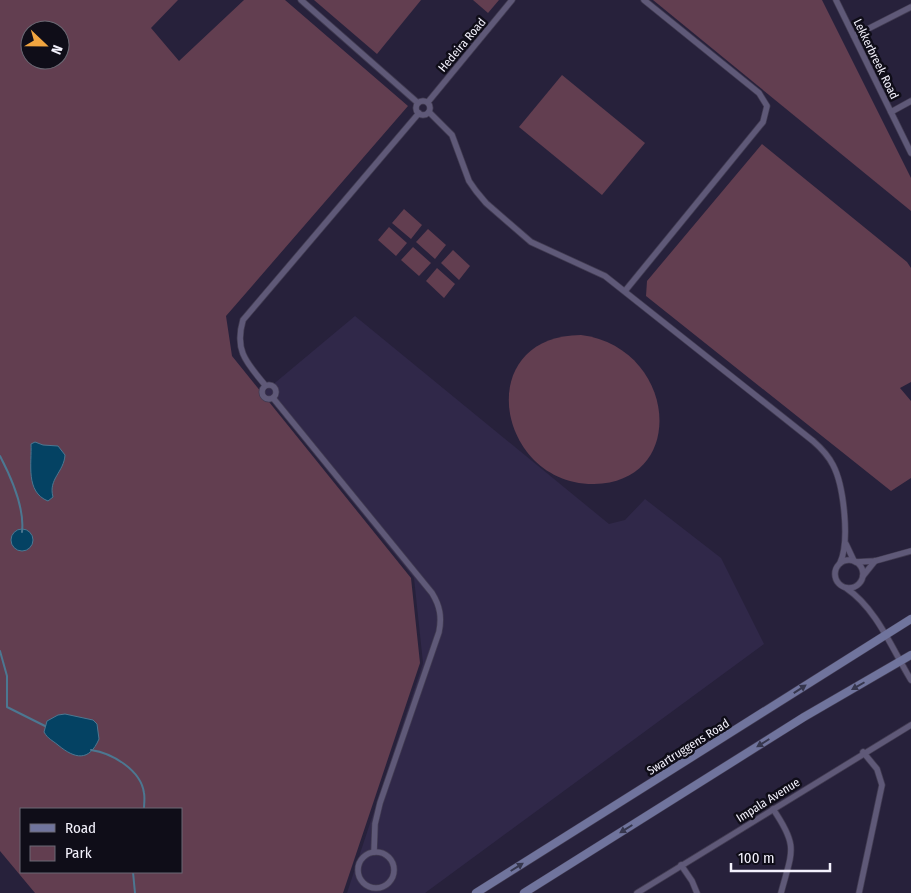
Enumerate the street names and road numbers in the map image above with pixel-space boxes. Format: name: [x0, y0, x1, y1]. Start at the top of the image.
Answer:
street label: Hedeira Road: [435, 15, 489, 75]
street label: Lekkerbreek Road: [851, 17, 901, 101]
street label: Swartruggens Road: [644, 716, 732, 778]
street label: Impala Avenue: [734, 775, 802, 825]

